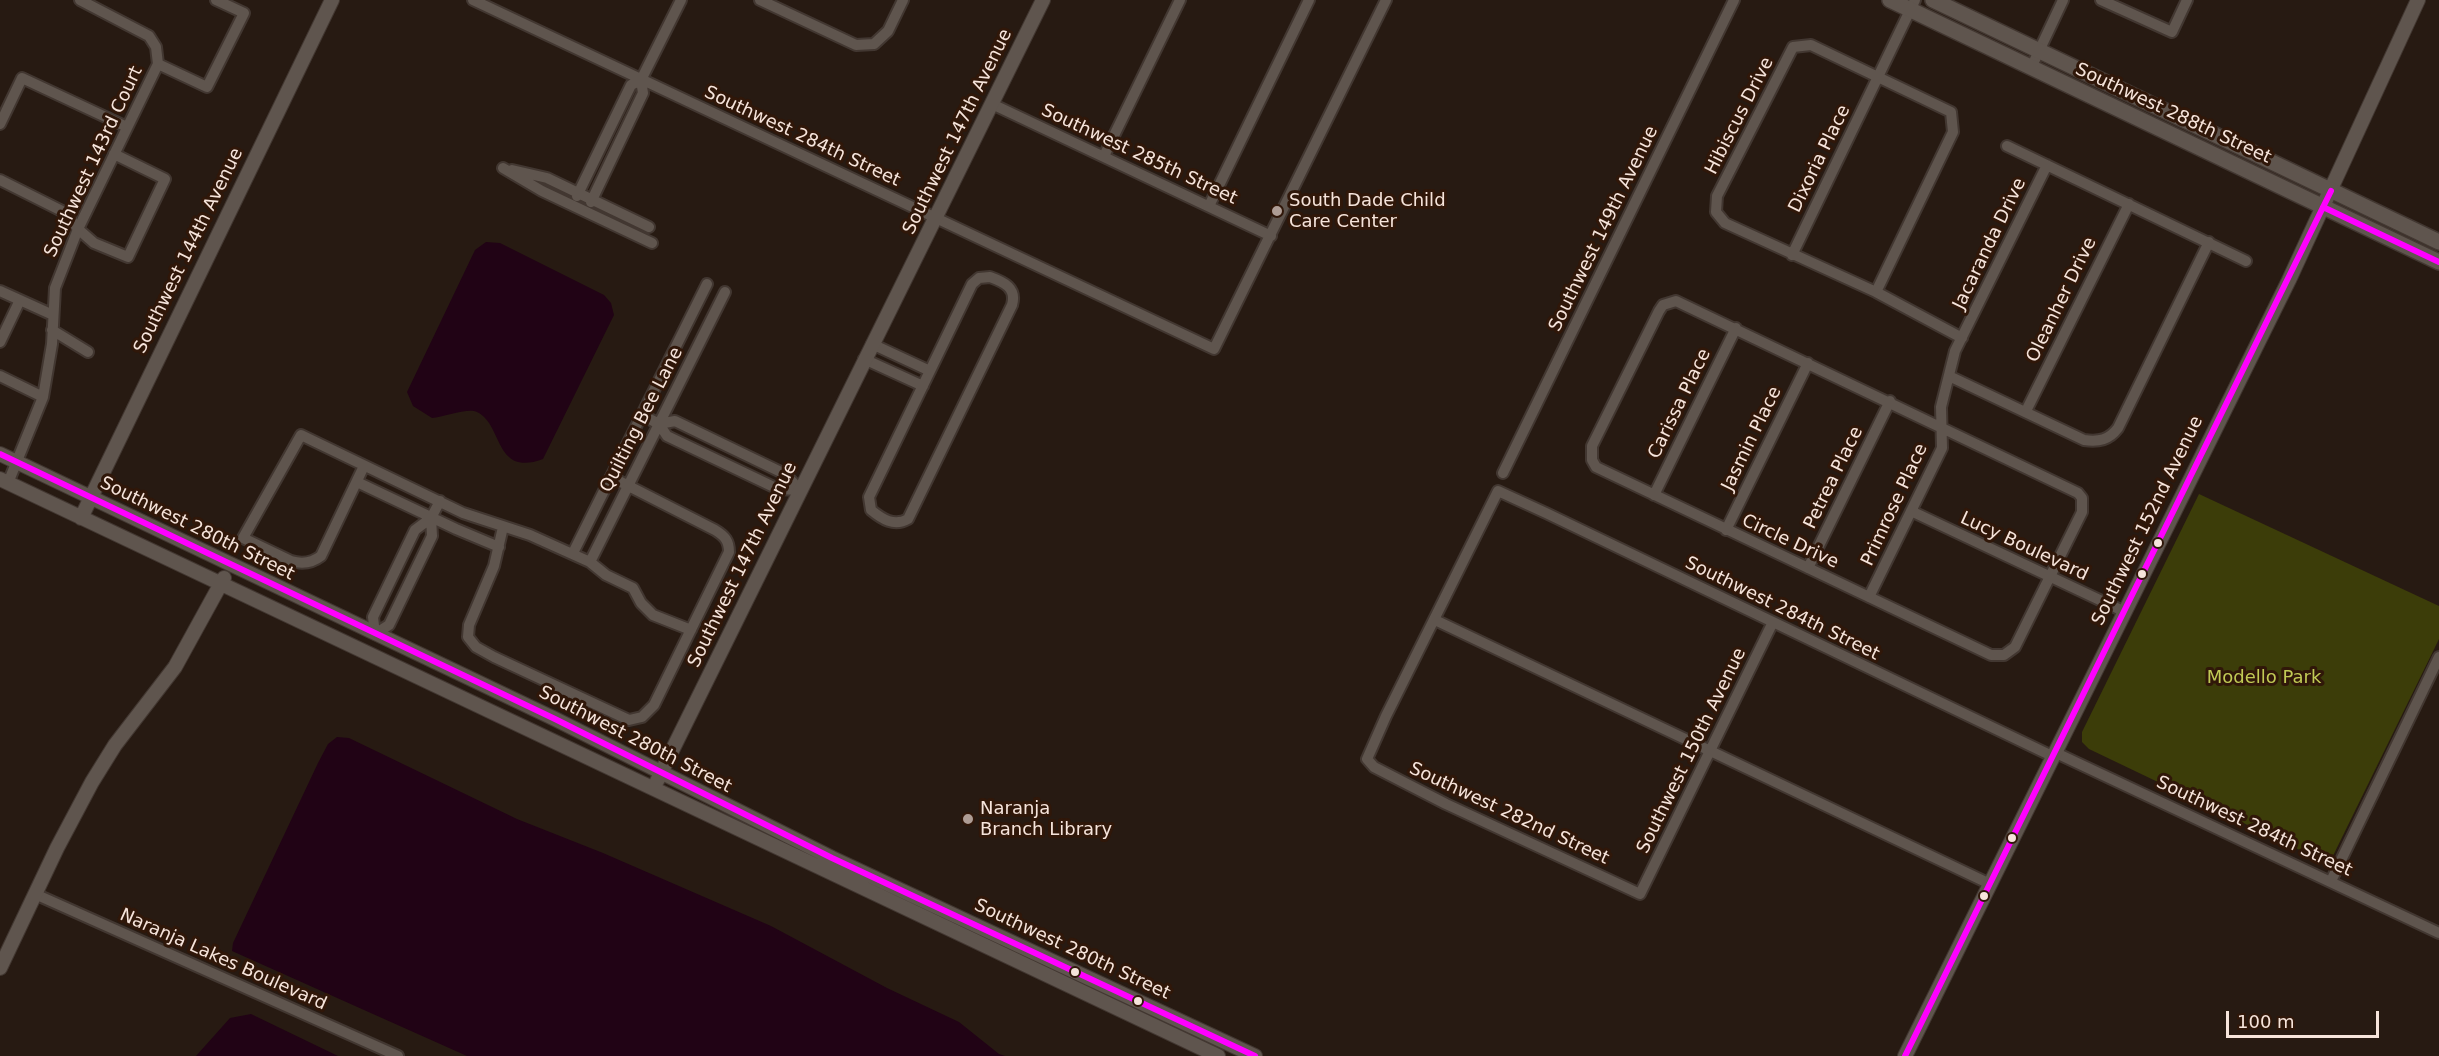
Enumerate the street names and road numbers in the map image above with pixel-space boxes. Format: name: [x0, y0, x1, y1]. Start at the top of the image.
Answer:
street label: Southwest 147th Avenue: [899, 26, 1017, 238]
street label: Hibiscus Drive: [1701, 54, 1779, 178]
street label: Southwest 288th Street: [2072, 59, 2274, 169]
street label: Southwest 143rd Court: [40, 63, 148, 261]
street label: Southwest 284th Street: [701, 82, 903, 192]
street label: Southwest 285th Street: [1038, 100, 1240, 210]
street label: Dixoria Place: [1785, 102, 1855, 216]
street label: Southwest 149th Avenue: [1545, 123, 1663, 335]
street label: Southwest 144th Avenue: [130, 145, 248, 357]
street label: Jacaranda Drive: [1949, 175, 2031, 313]
street label: Oleanher Drive: [2022, 234, 2102, 366]
street label: Quilting Bee Lane: [596, 344, 688, 496]
street label: Carissa Place: [1644, 346, 1716, 462]
street label: Jasmin Place: [1717, 383, 1787, 495]
street label: Southwest 152nd Avenue: [2088, 413, 2208, 629]
street label: Petrea Place: [1800, 423, 1868, 533]
street label: Primrose Place: [1857, 440, 1933, 570]
street label: Southwest 147th Avenue: [684, 459, 802, 671]
street label: Southwest 280th Street: [96, 472, 298, 586]
street label: Lucy Boulevard: [1957, 508, 2091, 586]
street label: Circle Drive: [1738, 510, 1842, 574]
street label: Southwest 284th Street: [1681, 552, 1883, 666]
street label: Southwest 150th Avenue: [1633, 645, 1751, 857]
street label: Southwest 280th Street: [535, 682, 735, 798]
street label: Southwest 282nd Street: [1406, 758, 1612, 870]
street label: Southwest 284th Street: [2153, 772, 2355, 882]
street label: Southwest 280th Street: [971, 895, 1173, 1005]
street label: Naranja Lakes Boulevard: [116, 905, 330, 1015]

